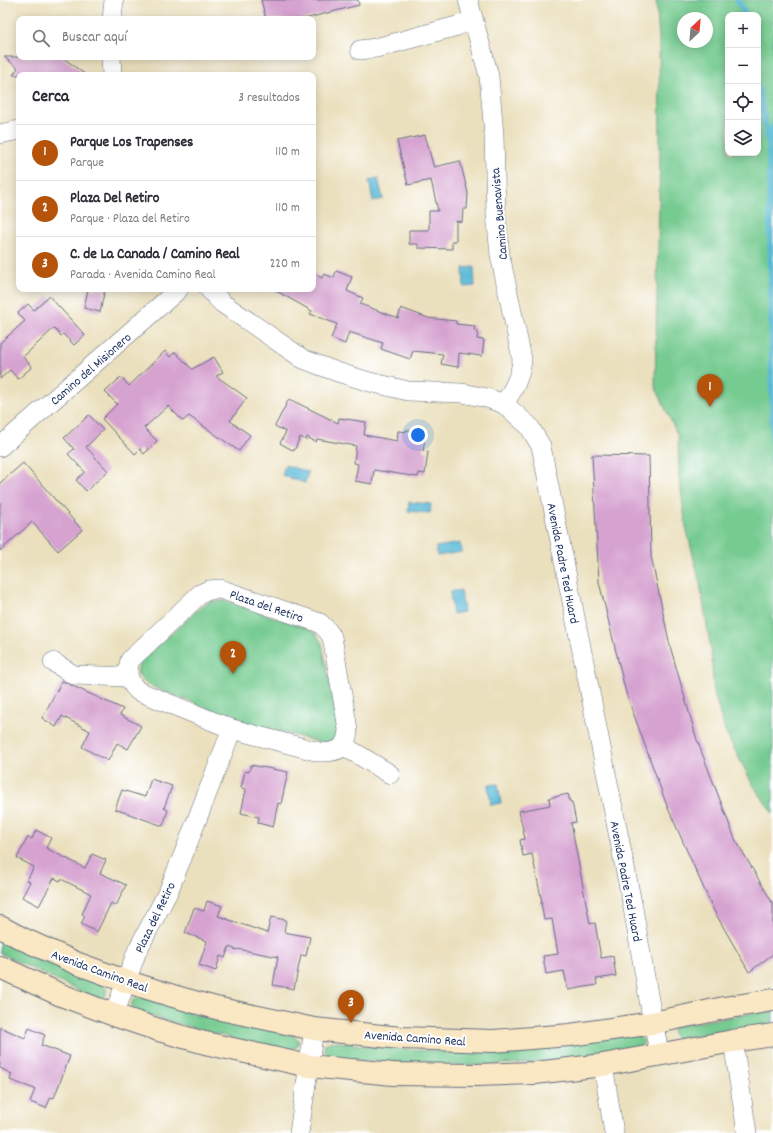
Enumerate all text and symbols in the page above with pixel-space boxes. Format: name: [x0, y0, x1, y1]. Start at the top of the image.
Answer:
north arrow: [677, 12, 713, 48]
map controls: [725, 12, 761, 156]
button: +: [725, 12, 761, 48]
search box: [16, 16, 316, 60]
icon: search: [30, 27, 52, 49]
text: Buscar aquí: [62, 27, 127, 49]
button: −: [725, 48, 761, 84]
button: locate: [725, 84, 761, 120]
text: Cerca: [32, 86, 69, 110]
text: 3 resultados: [238, 89, 300, 108]
button: layers: [725, 120, 761, 156]
text: Parque Los Trapenses: [70, 132, 193, 154]
text: 1: [44, 143, 46, 162]
text: 110 m: [275, 143, 300, 162]
text: Parque: [70, 154, 104, 173]
street label: Camino Buenavista: [487, 166, 514, 261]
text: Plaza Del Retiro: [70, 188, 159, 210]
text: 2: [42, 199, 48, 218]
text: 110 m: [275, 199, 300, 218]
text: Parque · Plaza del Retiro: [70, 210, 190, 229]
text: C. de La Canada / Camino Real: [70, 244, 240, 266]
text: 3: [42, 255, 48, 274]
text: 220 m: [270, 255, 300, 274]
text: Parada · Avenida Camino Real: [70, 266, 216, 285]
street label: Camino del Misionero: [47, 329, 137, 411]
pin: 1: [697, 374, 723, 407]
your location: [408, 425, 428, 445]
street label: Avenida Padre Ted Huard: [541, 501, 583, 626]
street label: Plaza del Retiro: [227, 586, 306, 629]
pin: 2: [220, 641, 246, 674]
street label: Avenida Padre Ted Huard: [604, 819, 646, 944]
street label: Plaza del Retiro: [131, 879, 182, 957]
street label: Avenida Camino Real: [48, 946, 150, 999]
pin: 3: [338, 990, 364, 1023]
street label: Avenida Camino Real: [363, 1026, 466, 1053]

